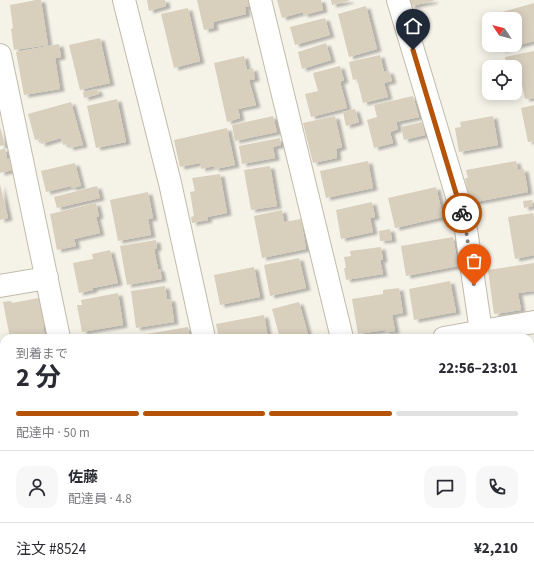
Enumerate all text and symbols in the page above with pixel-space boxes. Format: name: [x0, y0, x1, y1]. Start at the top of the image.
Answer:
pin: [396, 9, 430, 50]
north arrow: [482, 12, 522, 52]
map controls: [482, 12, 522, 100]
icon: home: [402, 15, 424, 37]
button: locate: [482, 60, 522, 100]
courier: [442, 193, 482, 233]
icon: bike: [451, 202, 473, 224]
pin: [457, 244, 491, 285]
icon: bag: [463, 250, 485, 272]
text: 到着まで: [16, 345, 68, 363]
text: 22:56–23:01: [438, 358, 518, 379]
text: 2 分: [16, 359, 61, 396]
text: 配達中 · 50 m: [16, 424, 90, 442]
button: person: [16, 466, 58, 508]
button: chat: [424, 466, 466, 508]
button: phone: [476, 466, 518, 508]
text: 佐藤: [68, 467, 98, 488]
text: 配達員 · 4.8: [68, 490, 132, 508]
text: ¥2,210: [474, 538, 518, 559]
text: 注文 #8524: [16, 539, 86, 560]

